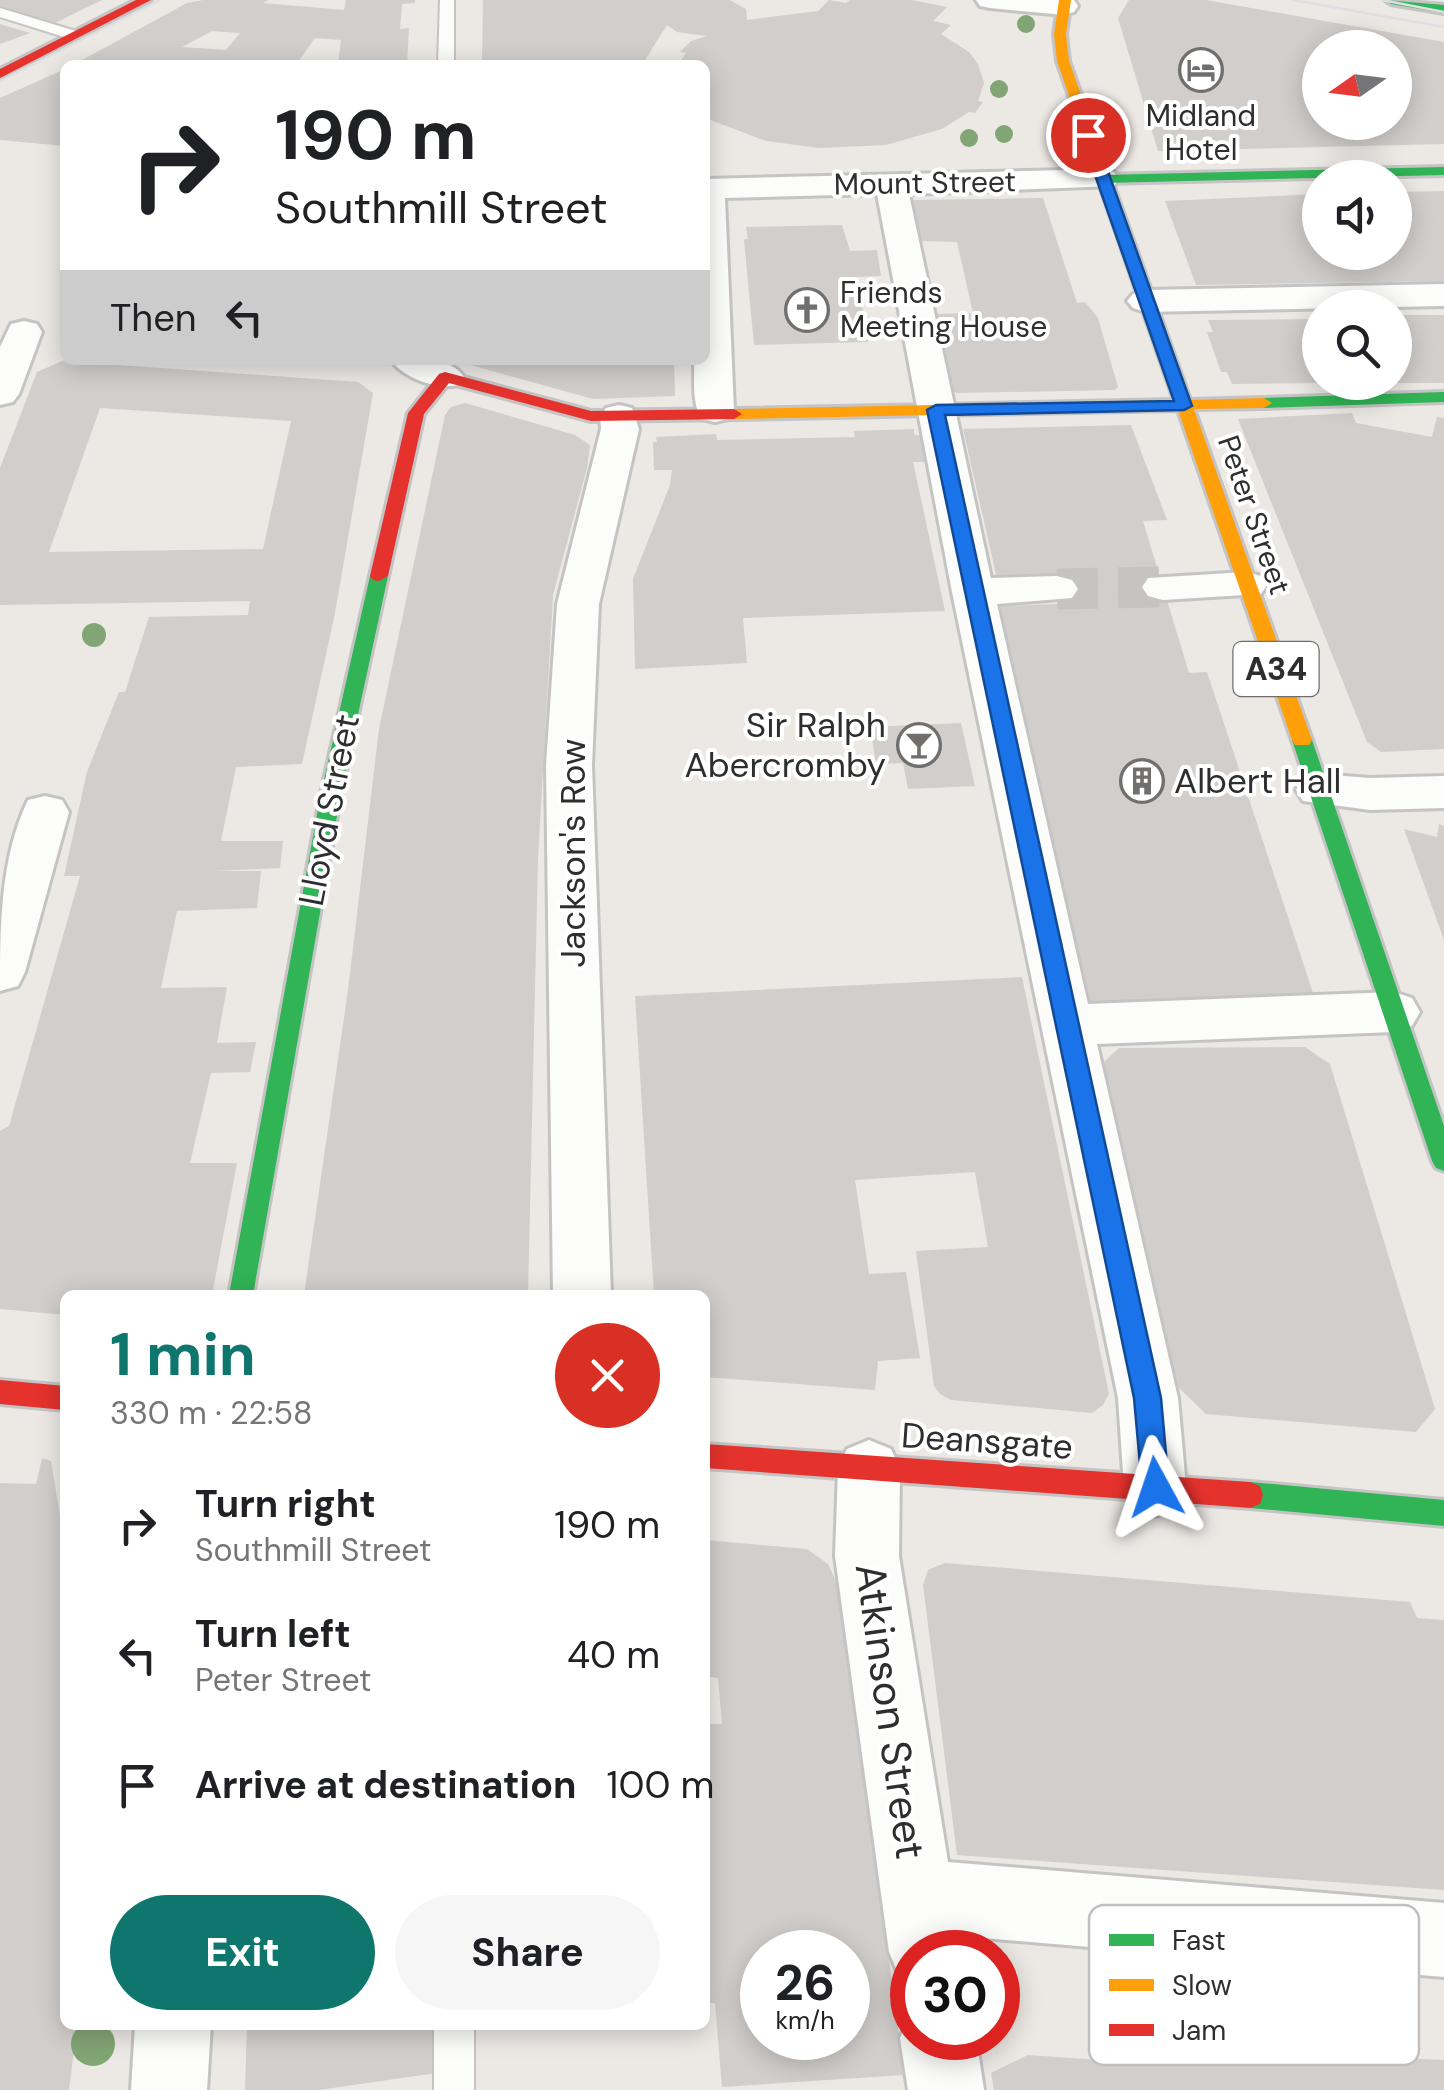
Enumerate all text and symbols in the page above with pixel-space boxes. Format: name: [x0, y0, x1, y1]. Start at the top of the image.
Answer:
north arrow: [1302, 30, 1412, 140]
map controls: [1302, 30, 1412, 400]
hotel icon: Midland Hotel: [1178, 47, 1224, 93]
text: 190 m: [275, 90, 477, 181]
pin: [1046, 93, 1131, 178]
place label: Midland Hotel: [1146, 96, 1256, 169]
icon: right: [110, 100, 240, 230]
icon: arrive: [1061, 108, 1116, 163]
button: sound: [1302, 160, 1412, 270]
street label: Mount Street: [834, 161, 1016, 204]
text: Southmill Street: [275, 178, 608, 237]
place label: Friends Meeting House: [840, 273, 1047, 346]
church icon: Friends Meeting House: [784, 287, 830, 333]
icon: left: [217, 290, 272, 345]
button: search: [1302, 290, 1412, 400]
text: Then: [110, 293, 197, 343]
street label: Peter Street: [1209, 430, 1300, 599]
road number: A34: [1234, 642, 1318, 696]
place label: Sir Ralph Abercromby: [684, 702, 886, 788]
street label: Lloyd Street: [288, 710, 370, 910]
bar icon: Sir Ralph Abercromby: [896, 722, 942, 768]
street label: Jackson's Row: [550, 739, 596, 967]
building icon: Albert Hall: [1119, 758, 1165, 804]
place label: Albert Hall: [1174, 758, 1341, 804]
text: 1 min: [110, 1315, 256, 1394]
button: close: [555, 1323, 660, 1428]
text: 330 m · 22:58: [110, 1392, 312, 1434]
street label: Deansgate: [900, 1412, 1074, 1470]
position arrow: [1104, 1435, 1208, 1539]
text: Turn right: [195, 1479, 376, 1529]
icon: right: [110, 1498, 165, 1553]
text: 190 m: [554, 1500, 660, 1550]
text: Southmill Street: [195, 1529, 431, 1571]
street label: Atkinson Street: [843, 1560, 938, 1863]
text: Turn left: [195, 1609, 351, 1659]
icon: left: [110, 1628, 165, 1683]
text: 40 m: [567, 1630, 660, 1680]
text: Peter Street: [195, 1659, 372, 1701]
icon: arrive: [110, 1758, 165, 1813]
text: Arrive at destination: [195, 1760, 577, 1810]
text: 100 m: [607, 1760, 714, 1810]
button: Exit: [110, 1895, 375, 2010]
button: Share: [395, 1895, 660, 2010]
legend: [1089, 1905, 1419, 2065]
text: Fast: [1172, 1922, 1226, 1959]
speed limit sign: 30: [890, 1930, 1020, 2060]
text: 26: [775, 1950, 835, 2016]
text: Slow: [1172, 1967, 1232, 2004]
text: km/h: [775, 2004, 835, 2037]
text: Jam: [1172, 2012, 1226, 2049]

